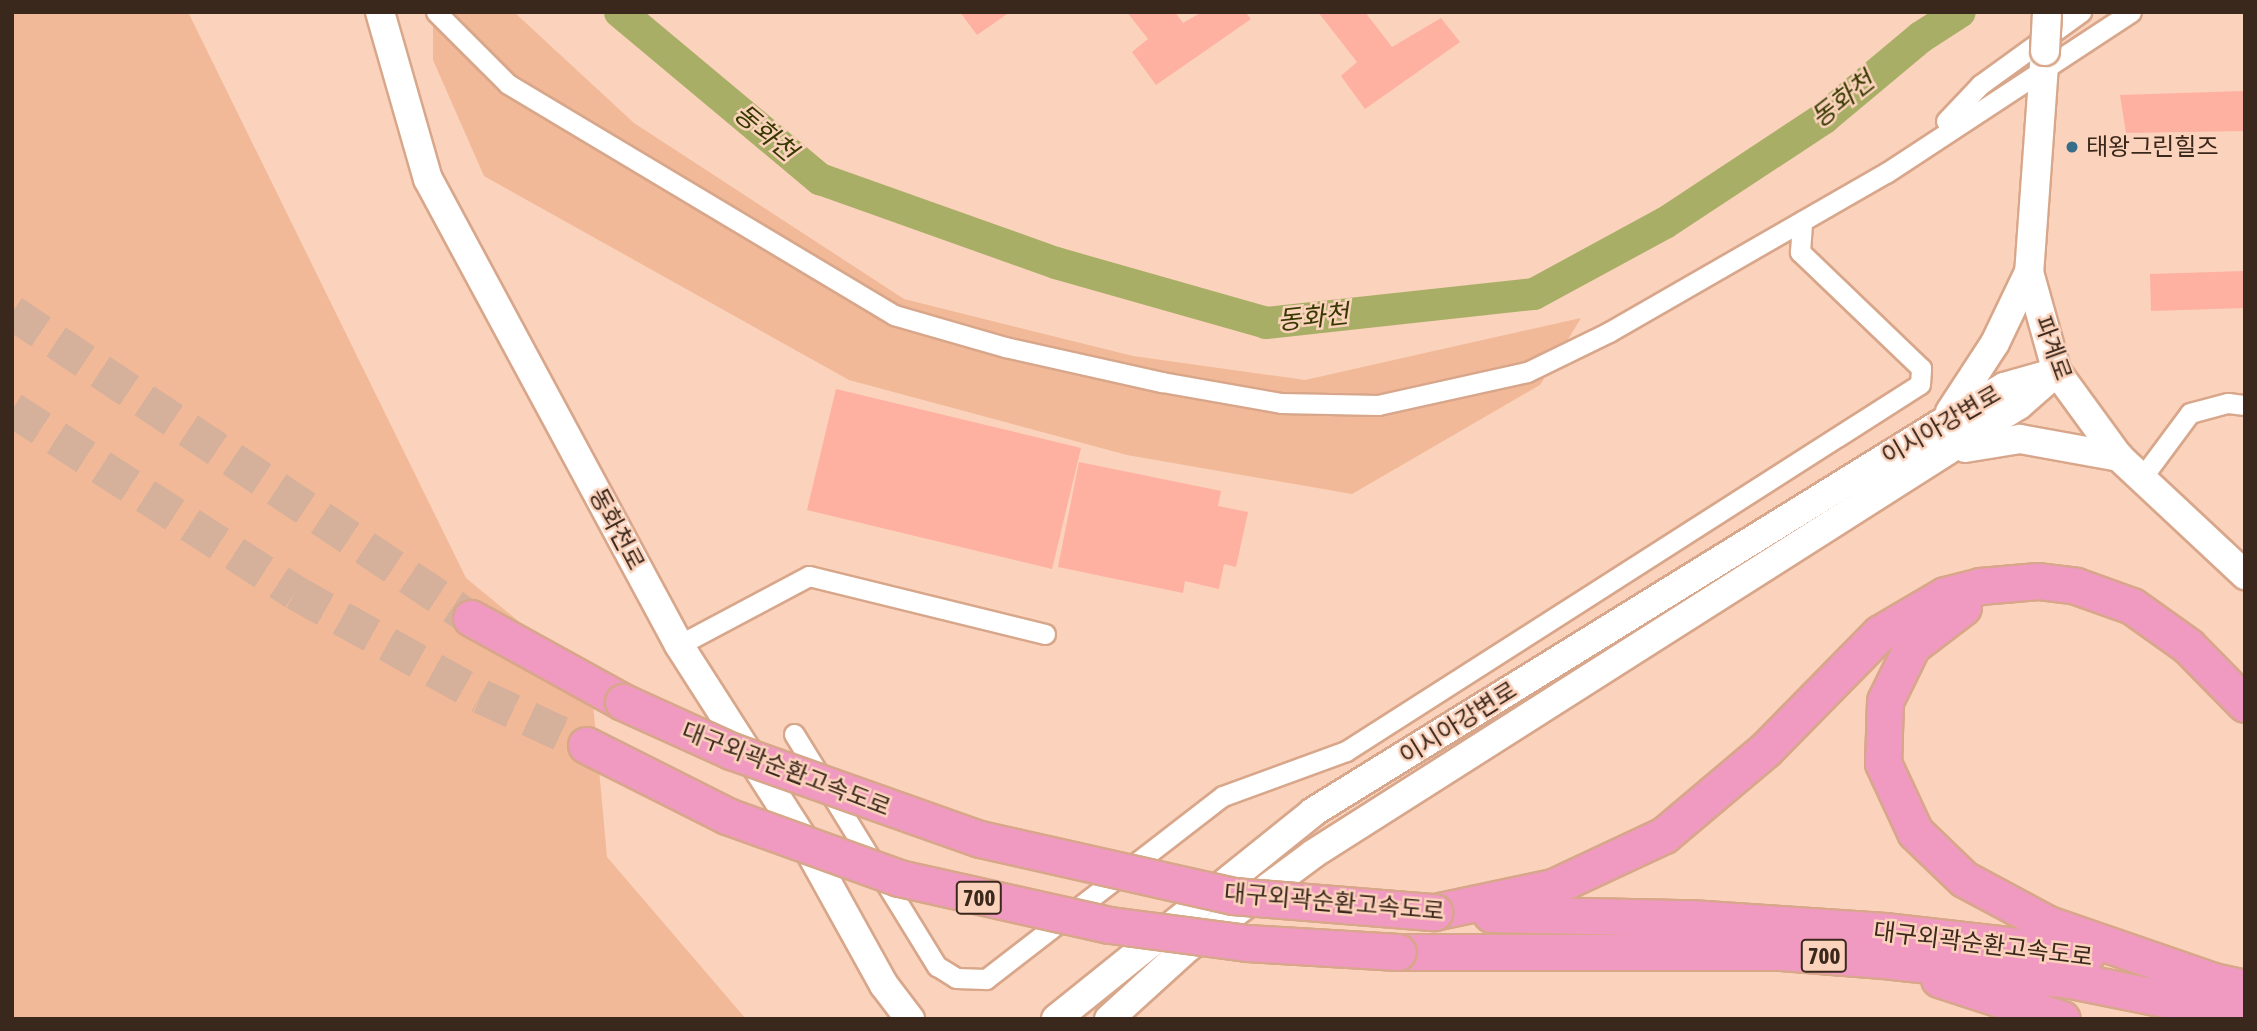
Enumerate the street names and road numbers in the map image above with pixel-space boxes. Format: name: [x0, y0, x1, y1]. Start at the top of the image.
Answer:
street label: 파계로: [2028, 312, 2078, 384]
street label: 이시아강변로: [1876, 379, 2006, 471]
street label: 동화천로: [584, 483, 650, 575]
street label: 이시아강변로: [1394, 676, 1522, 770]
street label: 대구외곽순환고속도로: [678, 716, 894, 822]
road number: 700: [954, 878, 1004, 917]
street label: 대구외곽순환고속도로: [1223, 878, 1445, 926]
street label: 대구외곽순환고속도로: [1872, 916, 2094, 972]
road number: 700: [1800, 937, 1848, 976]

